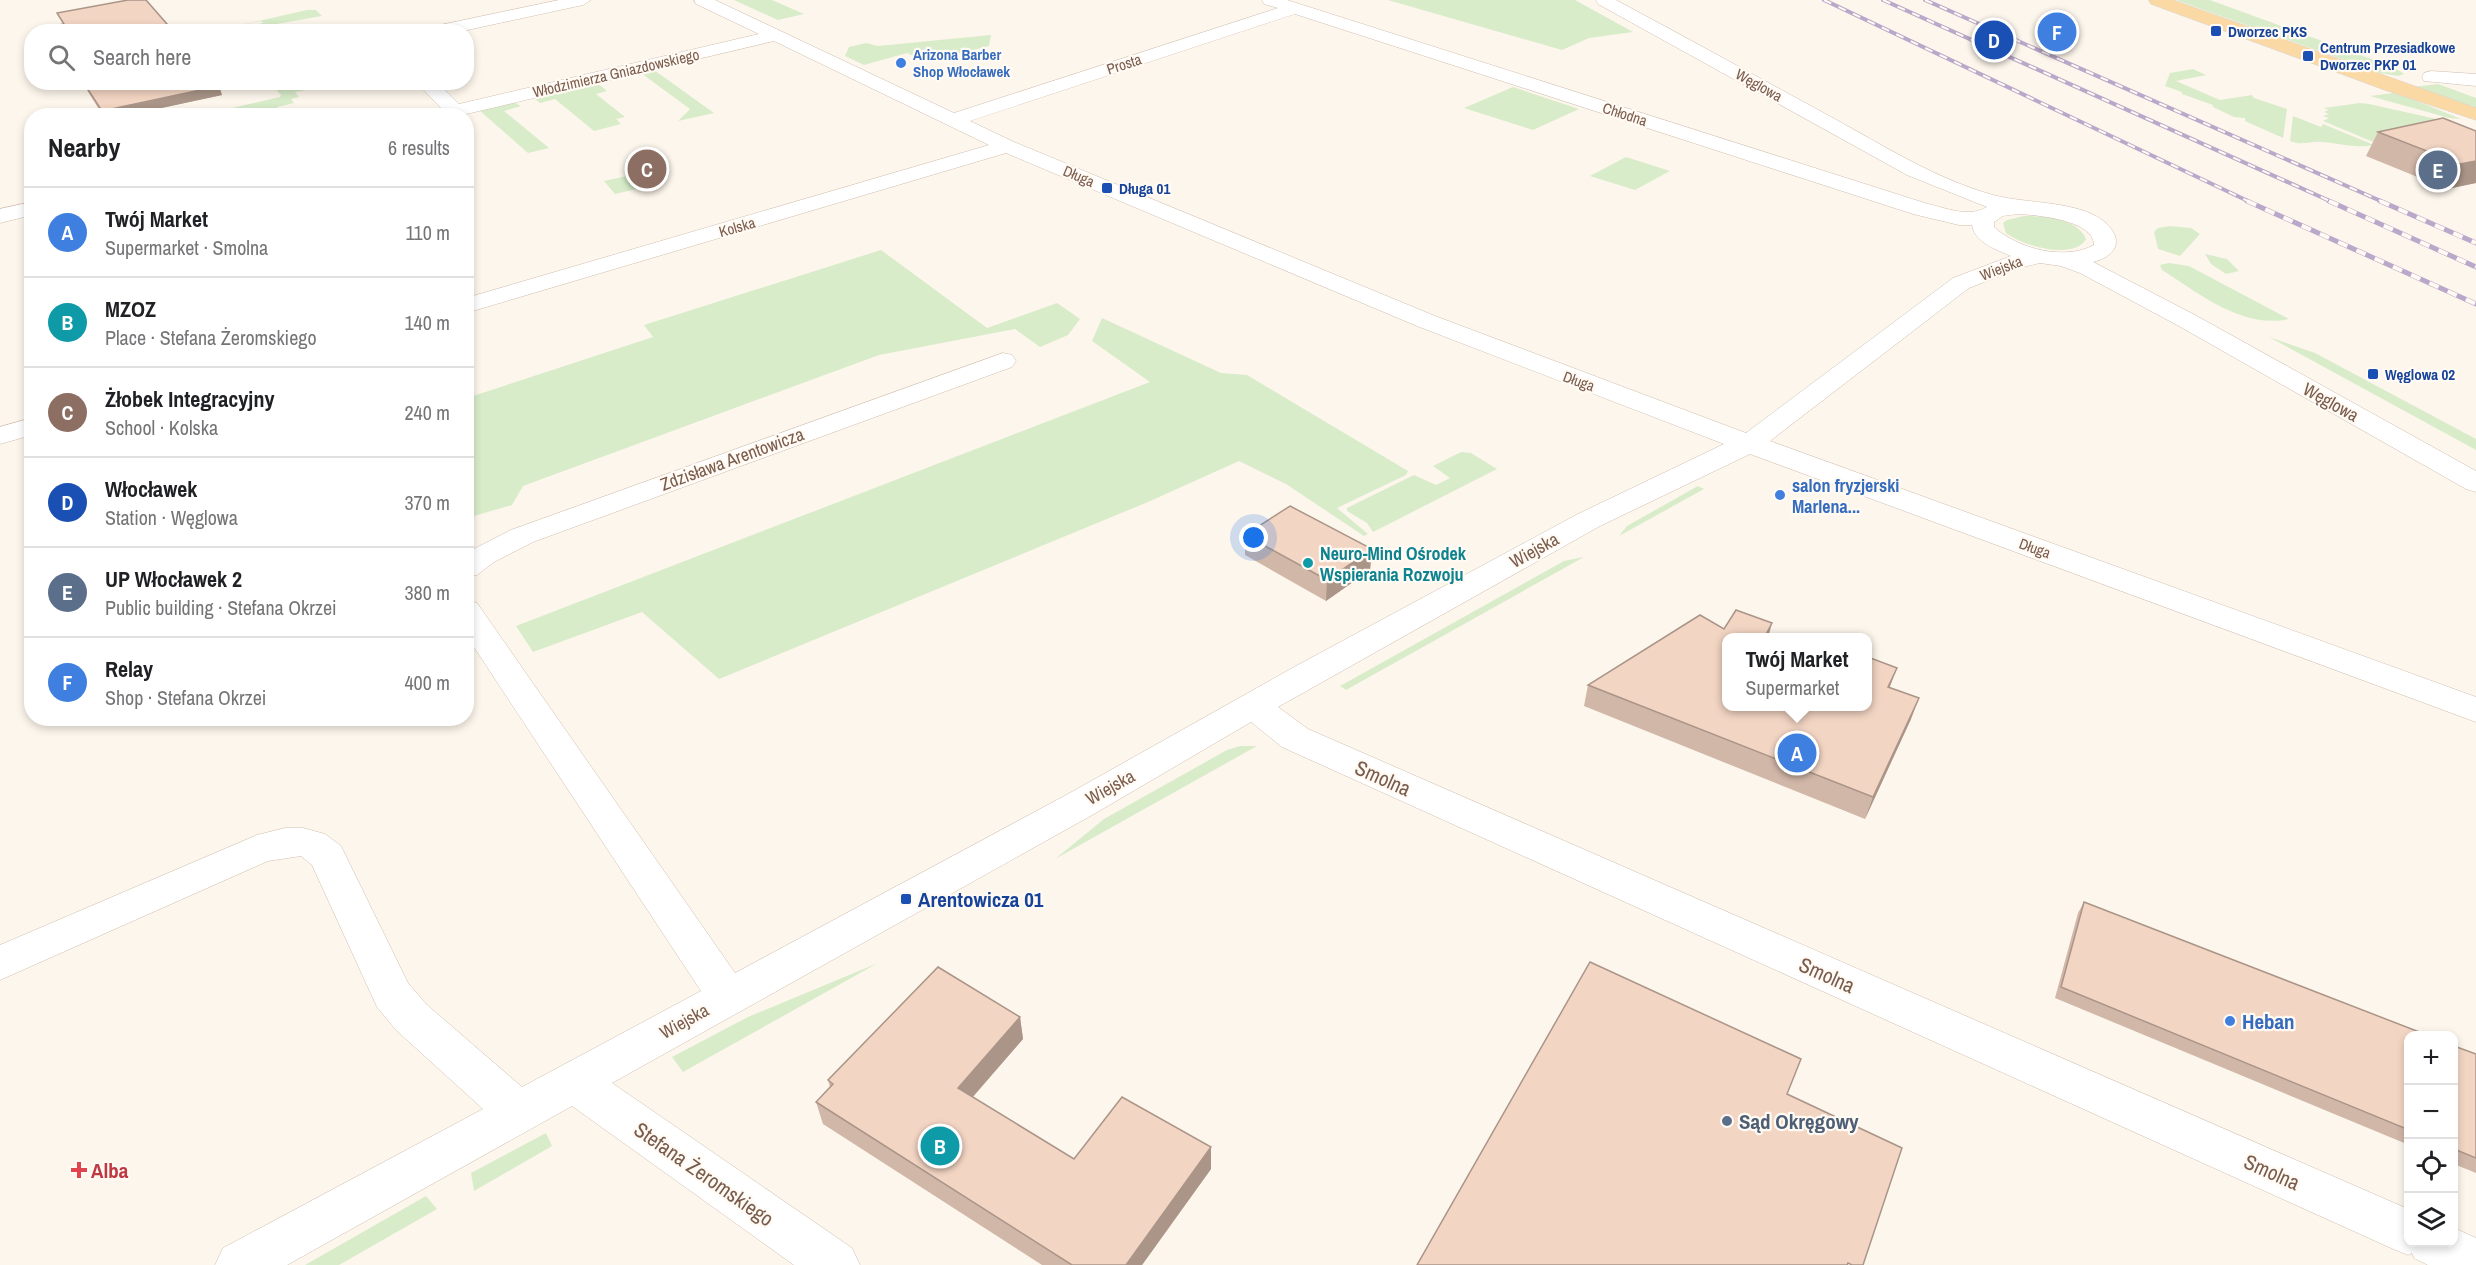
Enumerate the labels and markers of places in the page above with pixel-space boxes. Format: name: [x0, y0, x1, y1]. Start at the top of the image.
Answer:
pin: F: [2038, 9, 2076, 54]
pin: D: [1974, 18, 2014, 63]
place label: Dworzec PKS: [2228, 21, 2307, 42]
marker: Dworzec PKS: [2209, 24, 2223, 38]
place label: Centrum Przesiadkowe Dworzec PKP 01: [2320, 37, 2456, 75]
place label: Arizona Barber Shop Włocławek: [913, 44, 1010, 82]
marker: Centrum Przesiadkowe Dworzec PKP 01: [2301, 49, 2315, 63]
marker: Arizona Barber Shop Włocławek: [894, 56, 908, 70]
pin: C: [628, 146, 666, 192]
pin: E: [2418, 148, 2458, 192]
place label: Długa 01: [1119, 178, 1170, 199]
marker: Długa 01: [1100, 181, 1114, 195]
place label: Węglowa 02: [2385, 364, 2455, 385]
marker: Węglowa 02: [2366, 367, 2380, 381]
place label: salon fryzjerski Marlena...: [1792, 473, 1899, 519]
marker: salon fryzjerski Marlena...: [1773, 488, 1787, 502]
place label: Neuro-Mind Ośrodek Wspierania Rozwoju: [1320, 541, 1467, 587]
marker: Neuro-Mind Ośrodek Wspierania Rozwoju: [1301, 556, 1315, 570]
pin: A: [1778, 730, 1816, 776]
place label: Arentowicza 01: [918, 885, 1044, 914]
marker: Arentowicza 01: [899, 892, 913, 906]
place label: Heban: [2242, 1007, 2295, 1036]
marker: Heban: [2223, 1014, 2237, 1028]
place label: Sąd Okręgowy: [1739, 1107, 1859, 1136]
marker: Sąd Okręgowy: [1720, 1114, 1734, 1128]
pin: B: [920, 1124, 960, 1168]
place label: Alba: [91, 1156, 129, 1185]
marker: Alba: [72, 1163, 86, 1177]

